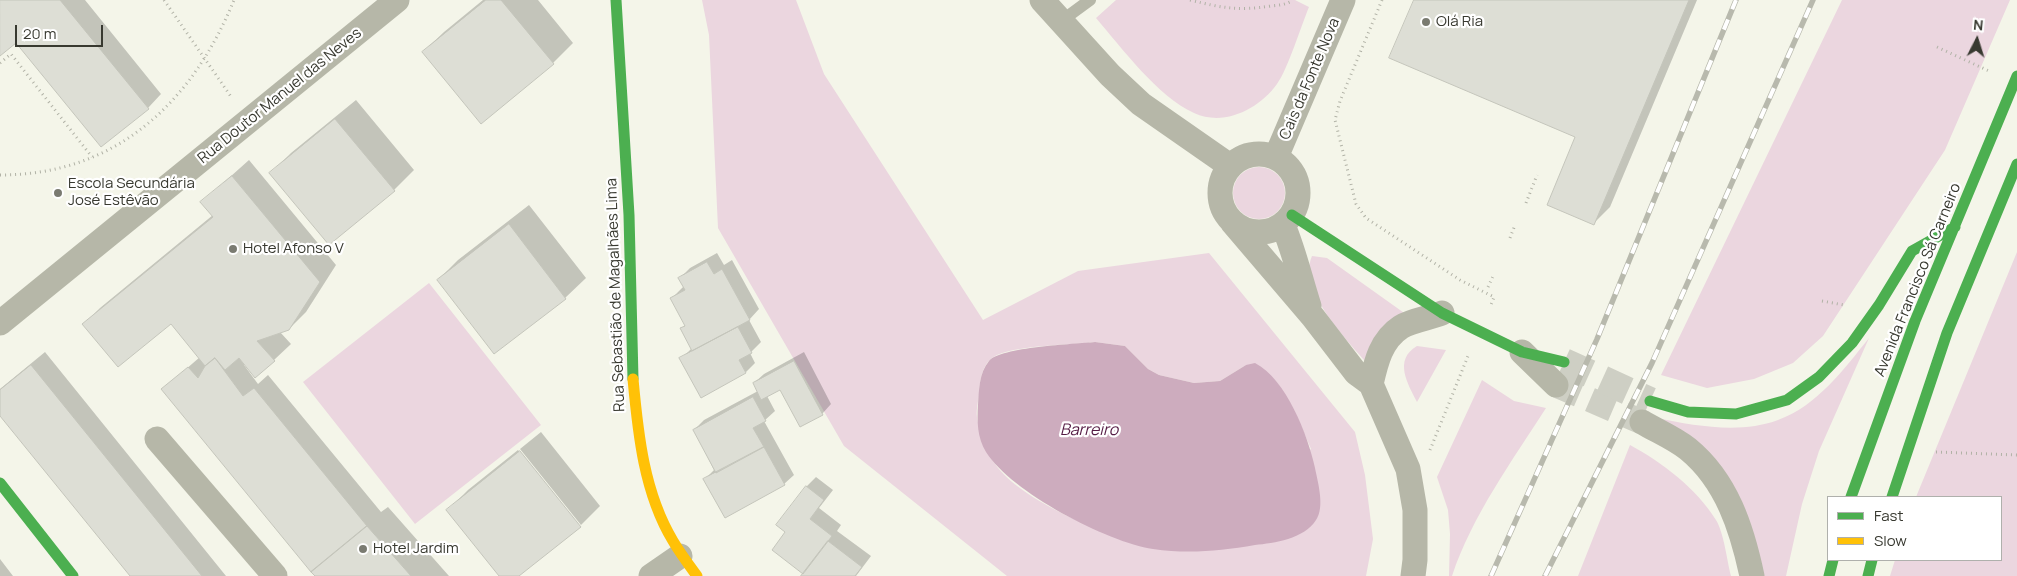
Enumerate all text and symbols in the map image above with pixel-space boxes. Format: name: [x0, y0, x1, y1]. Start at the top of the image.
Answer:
place label: Olá Ria: [1436, 13, 1483, 31]
scale bar: [18, 15, 105, 47]
street label: Cais da Fonte Nova: [1276, 15, 1344, 143]
north arrow: [1952, 15, 2002, 65]
text: N: [1973, 15, 1984, 34]
marker: Olá Ria: [1420, 16, 1432, 28]
text: 20 m: [23, 23, 56, 44]
street label: Rua Doutor Manuel das Neves: [195, 24, 365, 168]
place label: Escola Secundária José Estêvão: [68, 175, 195, 210]
street label: Rua Sebastião de Magalhães Lima: [603, 178, 629, 412]
street label: Avenida Francisco Sá Carneiro: [1871, 181, 1965, 379]
marker: Escola Secundária José Estêvão: [52, 187, 64, 199]
place label: Hotel Afonso V: [243, 240, 344, 258]
marker: Hotel Afonso V: [227, 243, 239, 255]
water label: Barreiro: [1060, 421, 1118, 441]
legend: [1827, 496, 2002, 561]
text: Fast: [1874, 505, 1903, 526]
text: Slow: [1874, 530, 1907, 551]
place label: Hotel Jardim: [373, 540, 459, 558]
marker: Hotel Jardim: [357, 543, 369, 555]

